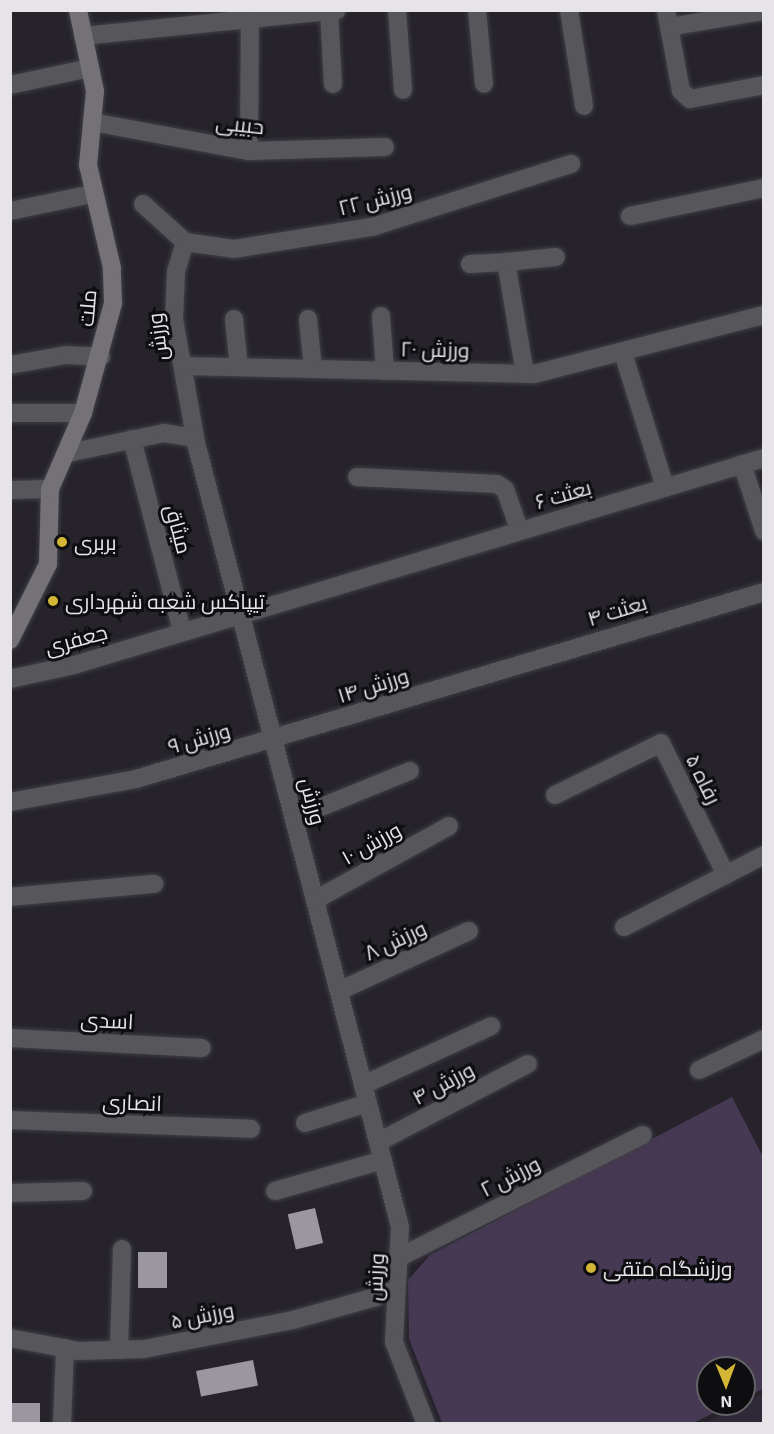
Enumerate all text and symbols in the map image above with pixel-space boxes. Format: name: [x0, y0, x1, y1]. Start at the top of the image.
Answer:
street label: حبیبی: [214, 109, 266, 139]
street label: ورزش ۲۲: [336, 178, 414, 220]
street label: ملت: [73, 288, 101, 328]
street label: ورزش: [142, 312, 172, 362]
street label: ورزش ۲۰: [400, 336, 470, 362]
street label: بعثت ۶: [532, 474, 594, 514]
street label: میثاق: [160, 502, 198, 556]
place label: بربری: [74, 529, 117, 555]
marker: بربری: [55, 535, 69, 549]
place label: تیپاکس شعبه شهرداری: [65, 588, 265, 614]
street label: بعثت ۴: [584, 589, 650, 631]
marker: تیپاکس شعبه شهرداری: [46, 594, 60, 608]
street label: جعفری: [42, 619, 110, 659]
street label: ورزش ۱۴: [334, 662, 412, 708]
street label: ورزش ۹: [165, 717, 233, 759]
street label: رفاه ۵: [681, 750, 727, 808]
street label: ورزش: [295, 775, 331, 827]
street label: ورزش ۱۰: [337, 816, 405, 870]
street label: ورزش ۸: [360, 915, 430, 965]
street label: اسدی: [80, 1006, 134, 1034]
street label: ورزش ۴: [408, 1056, 478, 1110]
street label: انصاری: [102, 1088, 162, 1116]
street label: ورزش ۲: [476, 1150, 544, 1202]
street label: ورزش: [361, 1252, 389, 1302]
place label: ورزشگاه متقی: [603, 1255, 733, 1281]
marker: ورزشگاه متقی: [584, 1261, 598, 1275]
street label: ورزش ۵: [168, 1297, 236, 1333]
north arrow: [696, 1356, 756, 1416]
text: N: [720, 1393, 732, 1412]

